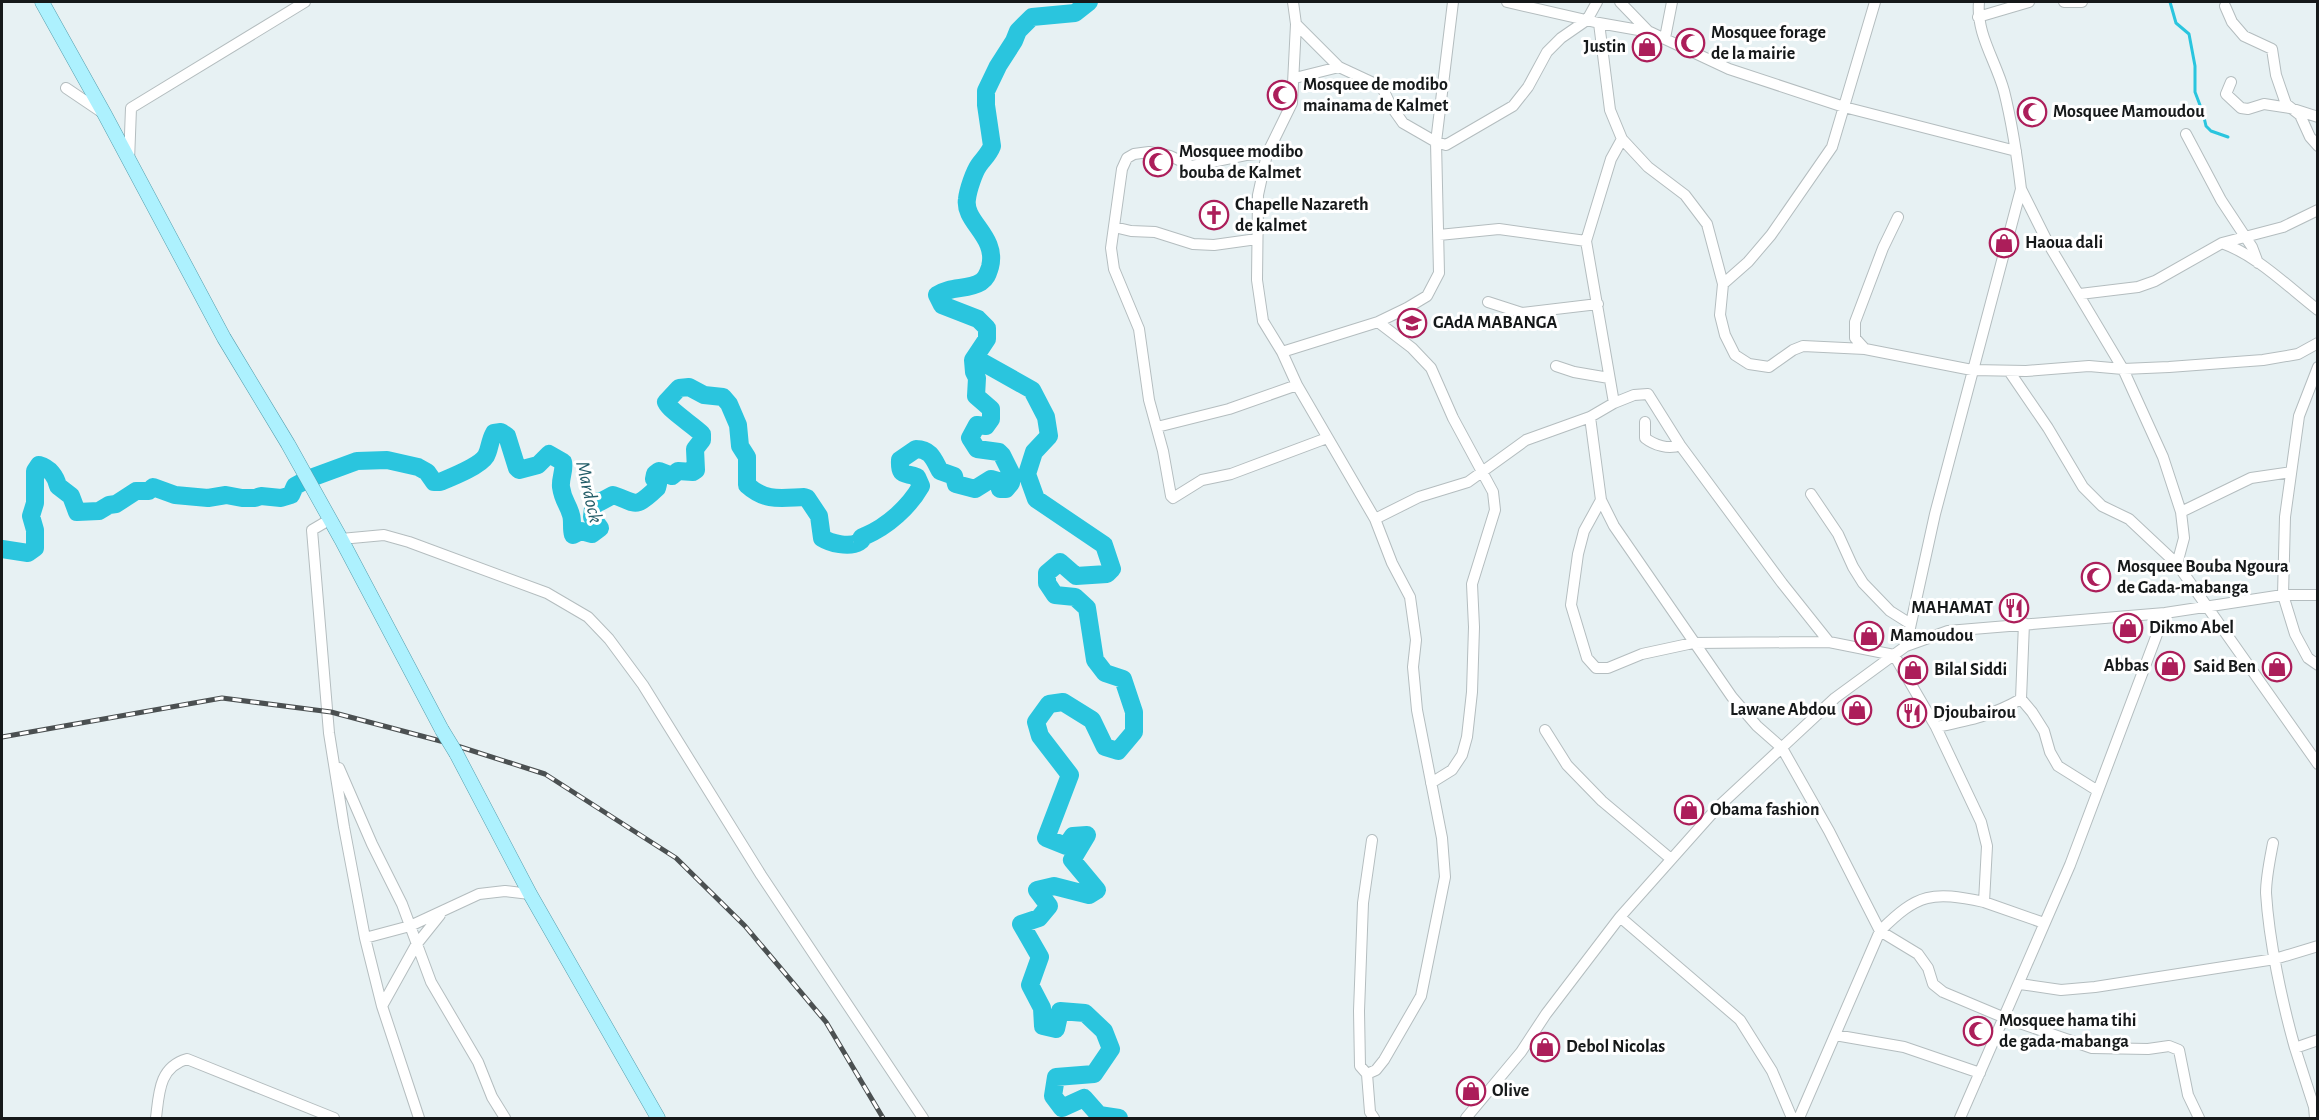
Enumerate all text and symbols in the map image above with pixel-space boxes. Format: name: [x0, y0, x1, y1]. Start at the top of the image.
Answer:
place label: Mosquee forage de la mairie: [1711, 24, 1826, 63]
mosque icon: Mosquee forage de la mairie: [1674, 27, 1706, 59]
shop icon: Justin: [1631, 31, 1663, 63]
place label: Justin: [1584, 38, 1626, 56]
place label: Mosquee de modibo mainama de Kalmet: [1303, 76, 1448, 115]
mosque icon: Mosquee de modibo mainama de Kalmet: [1266, 79, 1298, 111]
mosque icon: Mosquee Mamoudou: [2016, 96, 2048, 128]
place label: Mosquee Mamoudou: [2053, 103, 2205, 121]
place label: Mosquee modibo bouba de Kalmet: [1179, 143, 1303, 182]
mosque icon: Mosquee modibo bouba de Kalmet: [1142, 146, 1174, 178]
place label: Chapelle Nazareth de kalmet: [1235, 196, 1369, 235]
church icon: Chapelle Nazareth de kalmet: [1198, 199, 1230, 231]
shop icon: Haoua dali: [1988, 227, 2020, 259]
place label: Haoua dali: [2025, 234, 2103, 252]
school or university icon: GAdA MABANGA: [1396, 307, 1428, 339]
place label: GAdA MABANGA: [1433, 314, 1557, 332]
water label: Mardock: [572, 459, 606, 525]
place label: Mosquee Bouba Ngoura de Gada-mabanga: [2117, 558, 2289, 597]
mosque icon: Mosquee Bouba Ngoura de Gada-mabanga: [2080, 561, 2112, 593]
restaurant icon: MAHAMAT: [1998, 592, 2030, 624]
place label: MAHAMAT: [1911, 599, 1993, 617]
shop icon: Dikmo Abel: [2112, 612, 2144, 644]
place label: Dikmo Abel: [2149, 619, 2234, 637]
shop icon: Mamoudou: [1853, 620, 1885, 652]
place label: Mamoudou: [1890, 627, 1974, 645]
shop icon: Abbas: [2154, 650, 2186, 682]
shop icon: Said Ben: [2261, 651, 2293, 683]
shop icon: Bilal Siddi: [1897, 654, 1929, 686]
place label: Abbas: [2104, 657, 2149, 675]
place label: Said Ben: [2193, 658, 2256, 676]
place label: Bilal Siddi: [1934, 661, 2007, 679]
shop icon: Lawane Abdou: [1841, 694, 1873, 726]
restaurant icon: Djoubairou: [1896, 697, 1928, 729]
place label: Lawane Abdou: [1730, 701, 1837, 719]
place label: Djoubairou: [1933, 704, 2017, 722]
shop icon: Obama fashion: [1673, 794, 1705, 826]
place label: Obama fashion: [1710, 801, 1819, 819]
place label: Mosquee hama tihi de gada-mabanga: [1999, 1012, 2136, 1051]
mosque icon: Mosquee hama tihi de gada-mabanga: [1962, 1015, 1994, 1047]
shop icon: Debol Nicolas: [1529, 1031, 1561, 1063]
place label: Debol Nicolas: [1566, 1038, 1665, 1056]
shop icon: Olive: [1455, 1075, 1487, 1107]
place label: Olive: [1492, 1082, 1529, 1100]

